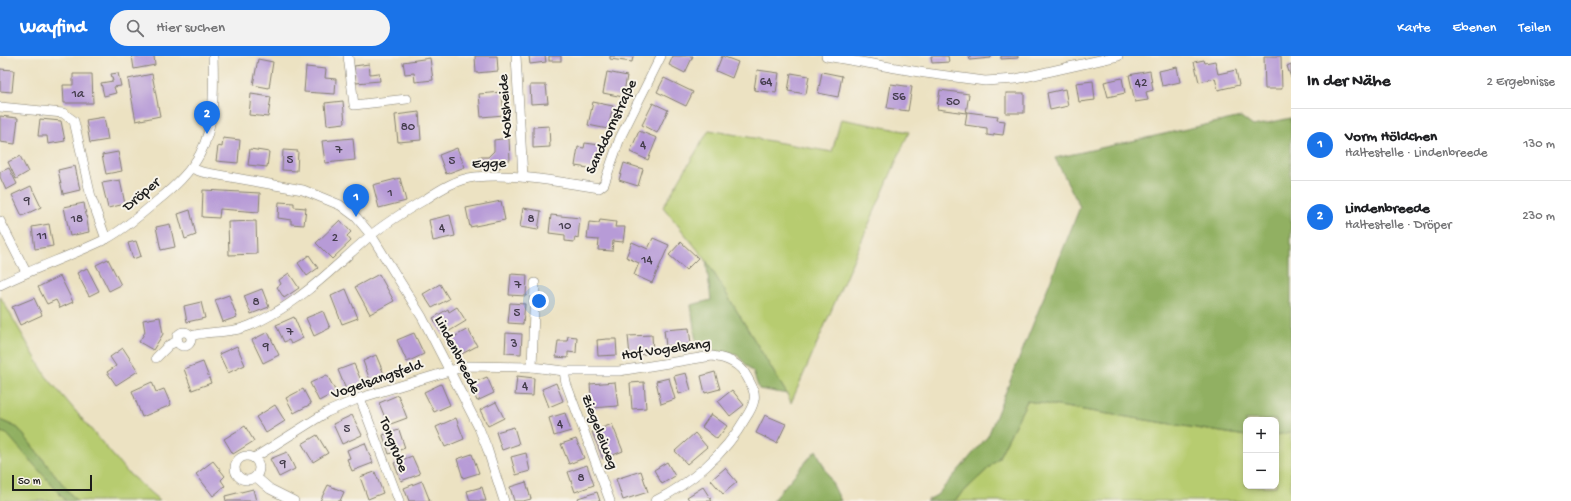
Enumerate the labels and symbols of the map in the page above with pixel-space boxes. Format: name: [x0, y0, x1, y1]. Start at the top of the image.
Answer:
street label: Koksheide: [495, 73, 517, 138]
house number: 64: [760, 75, 772, 90]
house number: 42: [1135, 76, 1148, 91]
street label: Sanddornstraße: [582, 77, 642, 177]
house number: 1a: [71, 87, 85, 102]
house number: 56: [892, 90, 906, 105]
house number: 50: [946, 95, 961, 110]
pin: 2: [194, 101, 220, 134]
house number: 80: [401, 120, 416, 135]
house number: 4: [640, 138, 646, 153]
house number: 7: [335, 143, 344, 158]
house number: 5: [287, 153, 294, 168]
house number: 5: [449, 154, 456, 169]
street label: Egge: [472, 154, 507, 174]
street label: Dröper: [119, 173, 166, 216]
pin: 1: [343, 184, 369, 217]
house number: 1: [386, 186, 393, 201]
house number: 9: [23, 194, 31, 209]
house number: 18: [70, 212, 83, 227]
house number: 8: [527, 212, 535, 227]
house number: 10: [558, 219, 572, 234]
house number: 4: [439, 221, 445, 236]
house number: 11: [36, 229, 47, 244]
house number: 2: [332, 231, 339, 246]
house number: 14: [640, 253, 653, 268]
house number: 7: [514, 278, 523, 293]
your location: [529, 291, 549, 311]
house number: 8: [252, 295, 260, 310]
house number: 5: [514, 306, 521, 321]
street label: Lindenbreede: [430, 313, 484, 397]
house number: 7: [286, 325, 295, 340]
street label: Hof Vogelsang: [620, 335, 712, 365]
house number: 3: [510, 337, 518, 352]
house number: 9: [262, 340, 270, 355]
street label: Vogelsangsfeld: [328, 356, 426, 404]
house number: 4: [522, 379, 528, 394]
street label: Ziegeleiweg: [576, 392, 622, 472]
street label: Tongrube: [374, 414, 412, 475]
house number: 4: [557, 417, 563, 432]
house number: 5: [344, 422, 351, 437]
house number: 9: [279, 457, 287, 472]
house number: 8: [577, 471, 585, 486]
scale bar: [12, 473, 92, 492]

